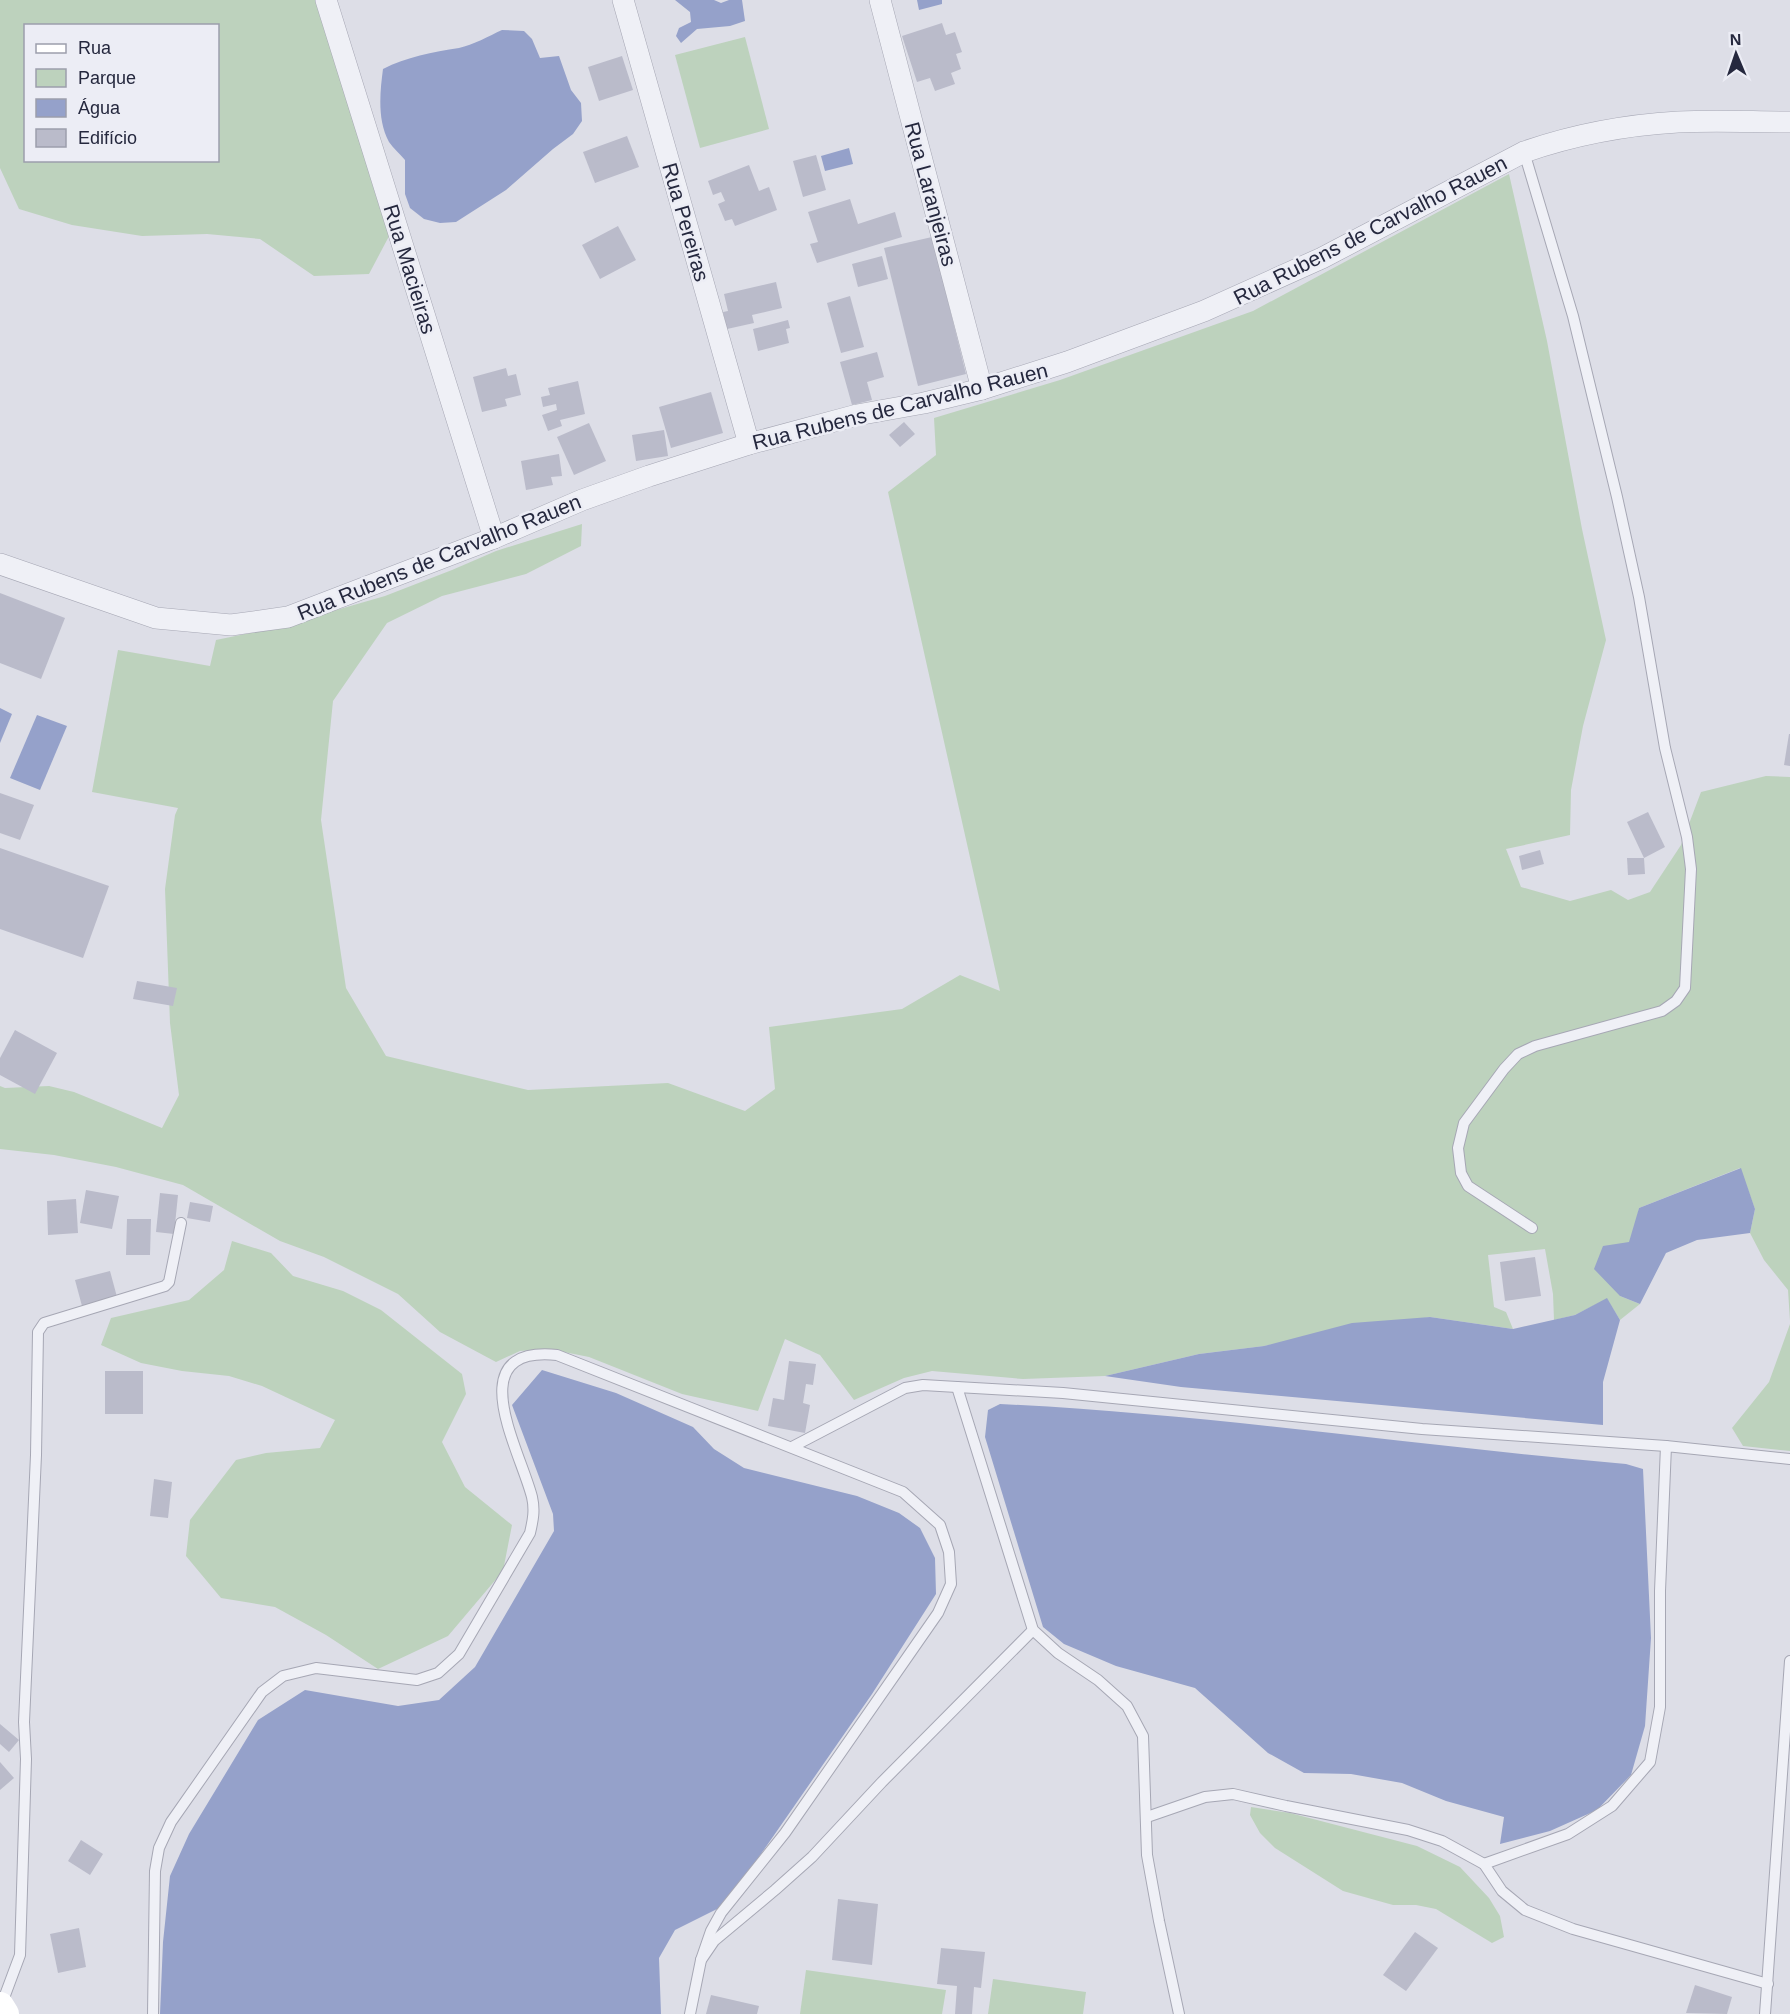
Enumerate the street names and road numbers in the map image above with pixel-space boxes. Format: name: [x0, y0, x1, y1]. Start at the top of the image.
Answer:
street label: Rua Laranjeiras: [901, 119, 961, 269]
street label: Rua Rubens de Carvalho Rauen: [1230, 151, 1510, 309]
street label: Rua Pereiras: [658, 160, 714, 284]
street label: Rua Macieiras: [379, 201, 441, 337]
street label: Rua Rubens de Carvalho Rauen: [750, 358, 1050, 454]
street label: Rua Rubens de Carvalho Rauen: [294, 489, 584, 625]

